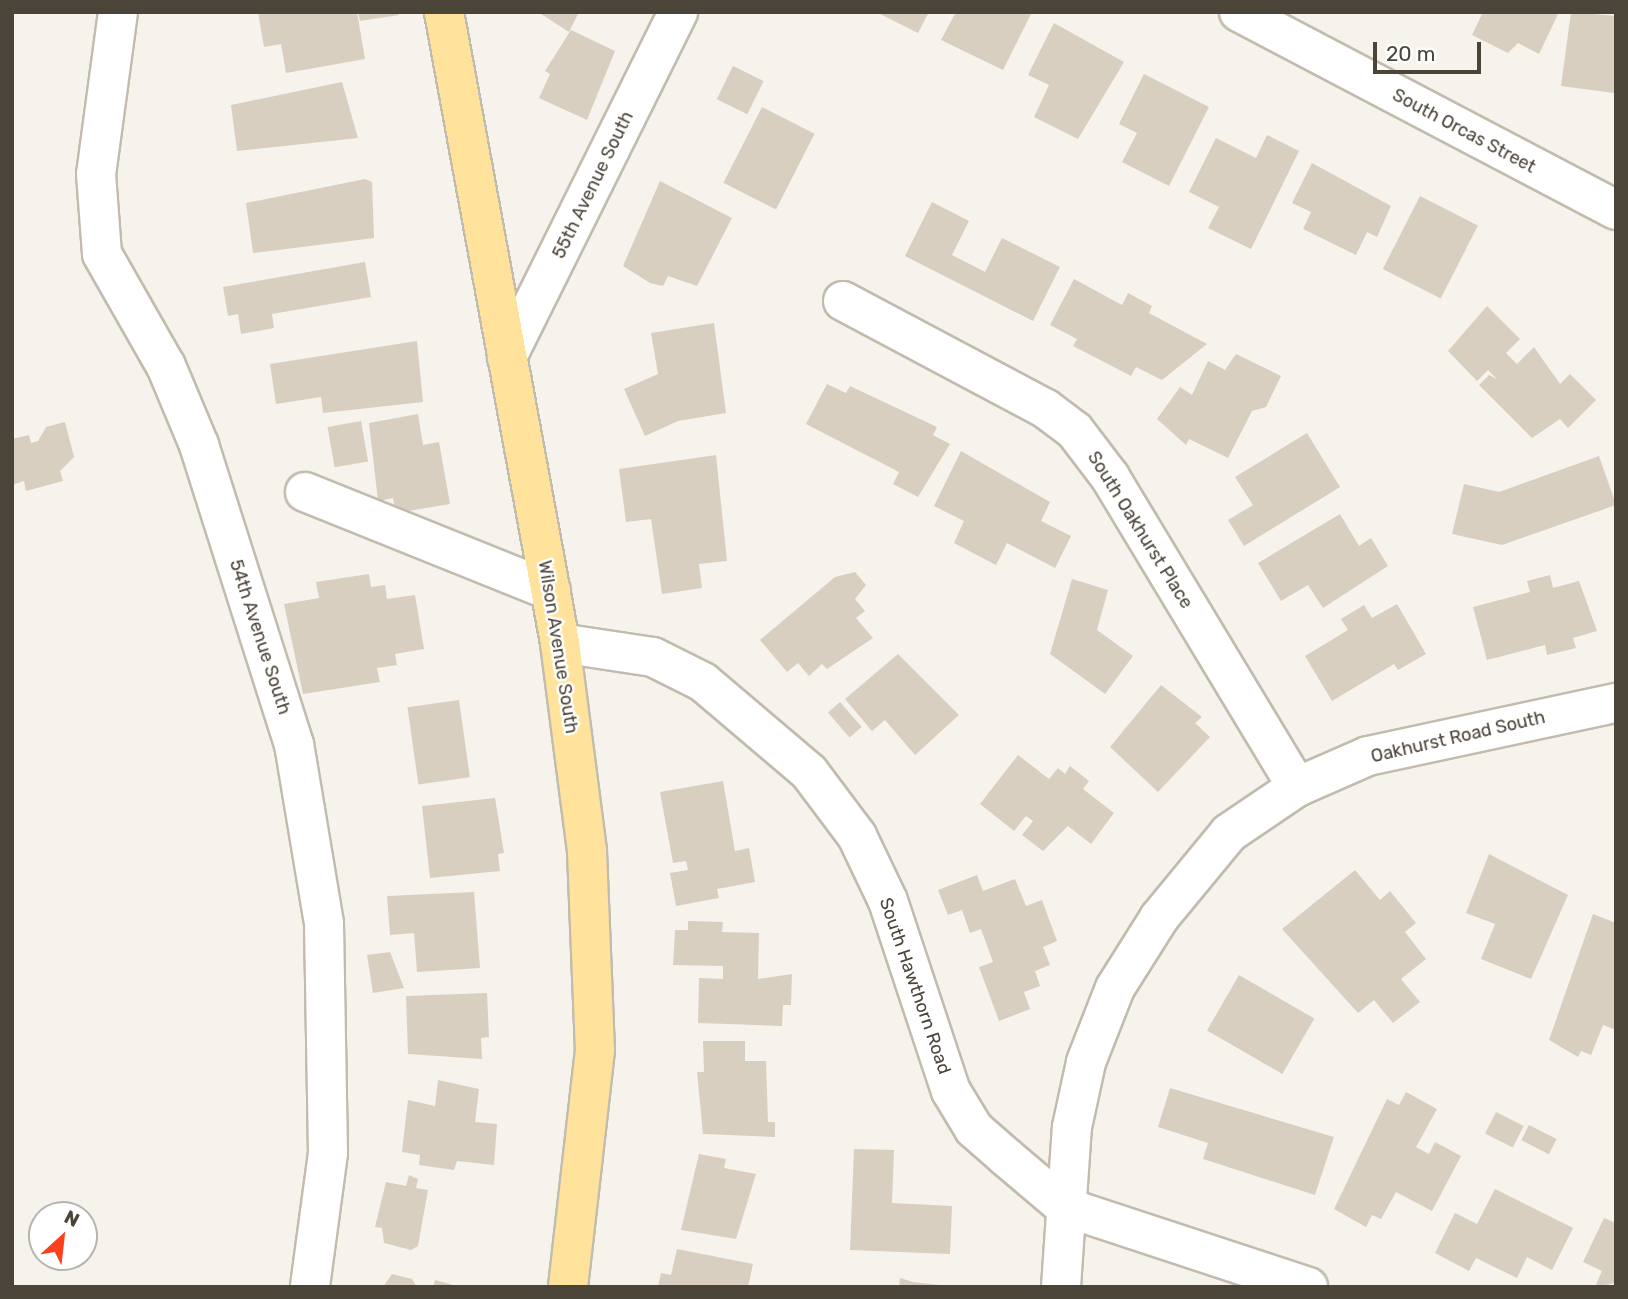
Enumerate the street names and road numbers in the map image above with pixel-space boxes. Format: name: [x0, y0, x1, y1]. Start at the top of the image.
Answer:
street label: South Orcas Street: [1389, 84, 1539, 178]
street label: 55th Avenue South: [548, 108, 638, 262]
street label: South Oakhurst Place: [1083, 447, 1197, 613]
street label: 54th Avenue South: [225, 557, 295, 717]
street label: Wilson Avenue South: [534, 558, 582, 736]
street label: Oakhurst Road South: [1369, 706, 1547, 768]
street label: South Hawthorn Road: [875, 895, 955, 1077]

